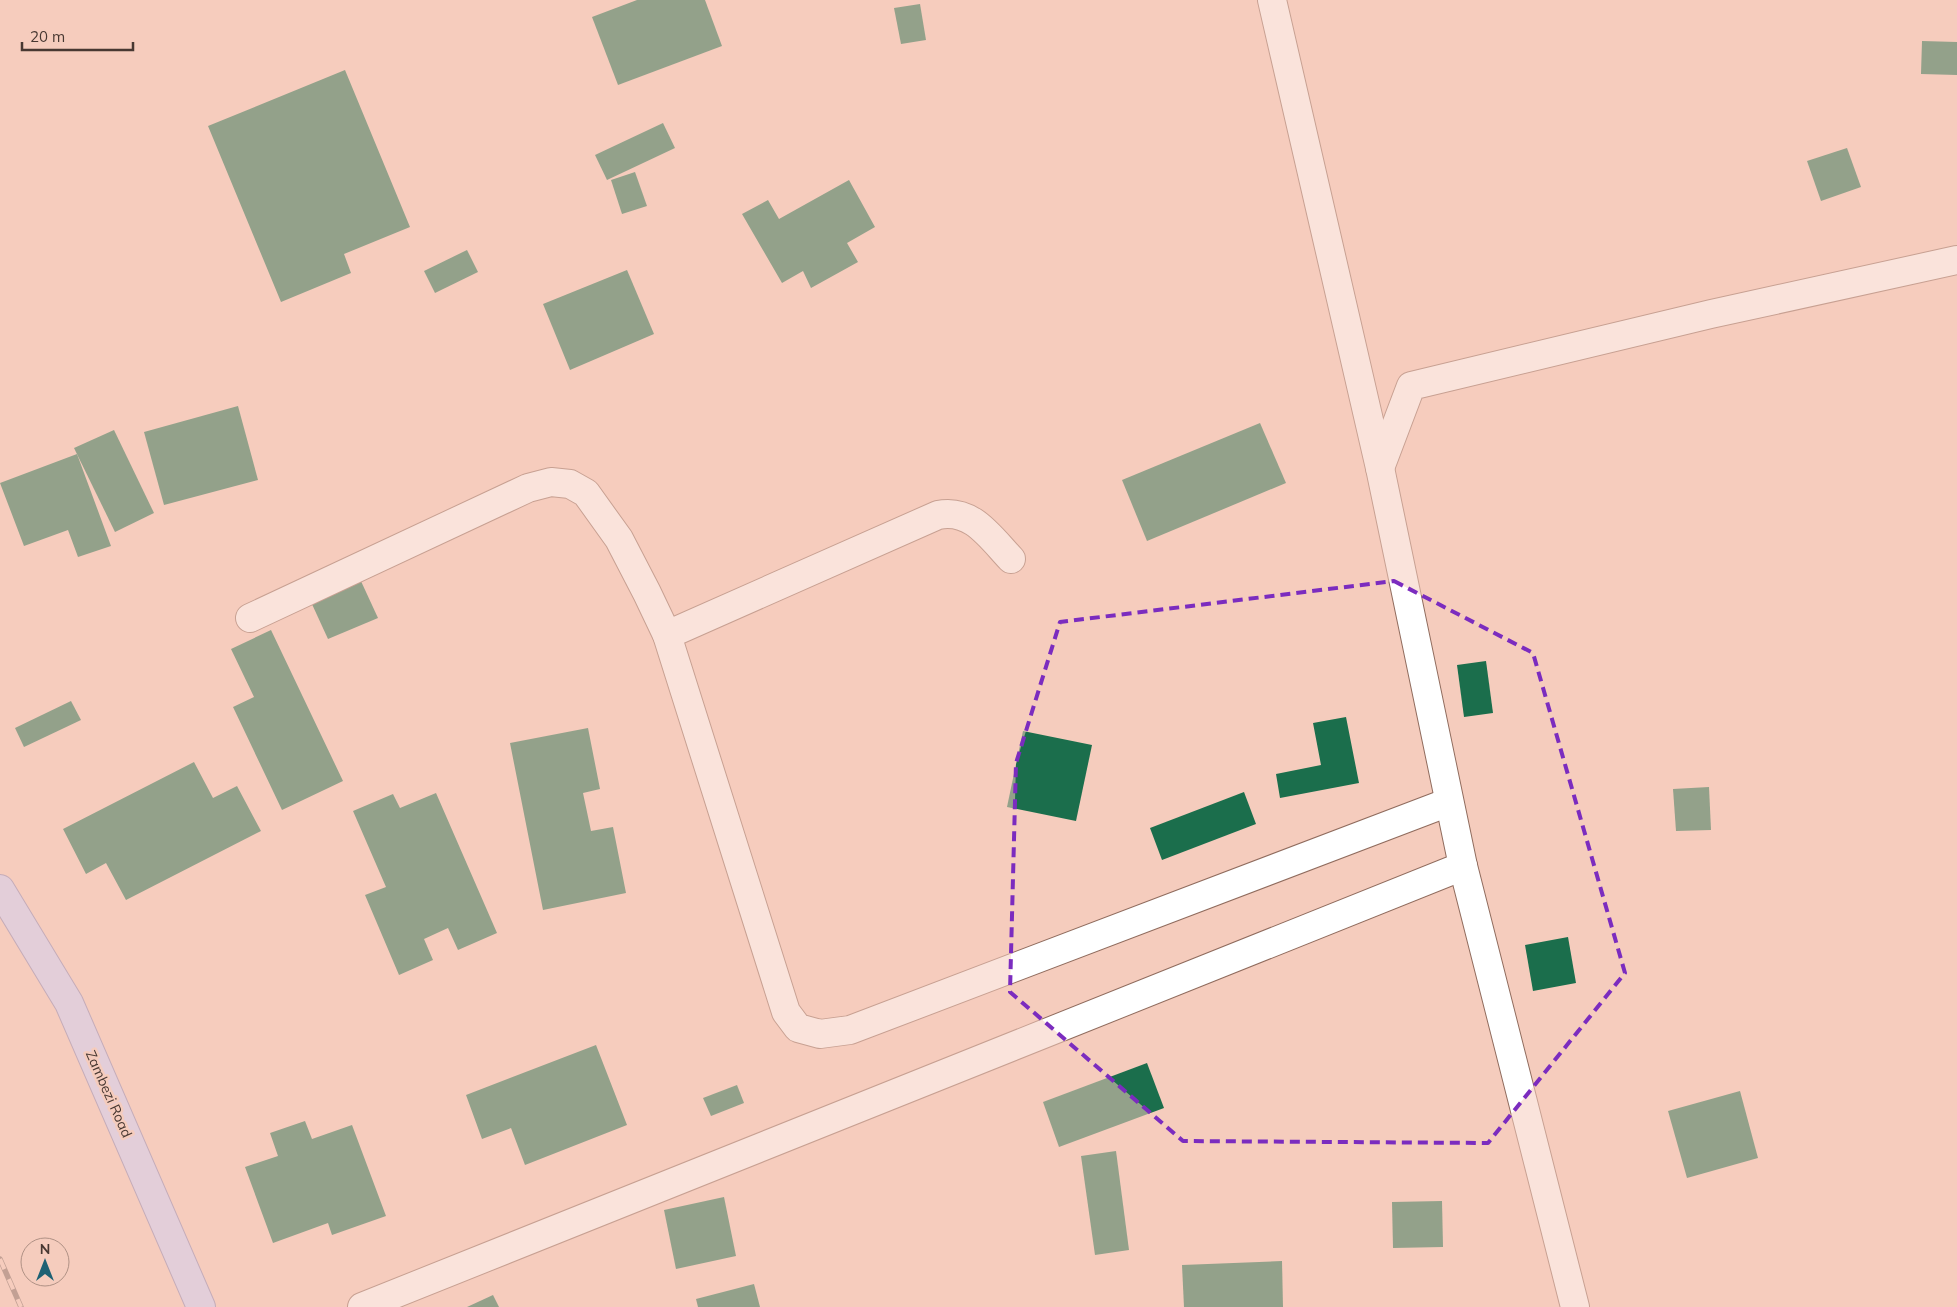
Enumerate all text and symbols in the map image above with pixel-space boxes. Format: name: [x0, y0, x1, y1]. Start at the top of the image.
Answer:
scale bar: [22, 20, 134, 52]
text: 20 m: [30, 27, 65, 46]
street label: Zambezi Road: [82, 1048, 136, 1140]
north arrow: [20, 1237, 70, 1287]
text: N: [40, 1240, 50, 1258]

